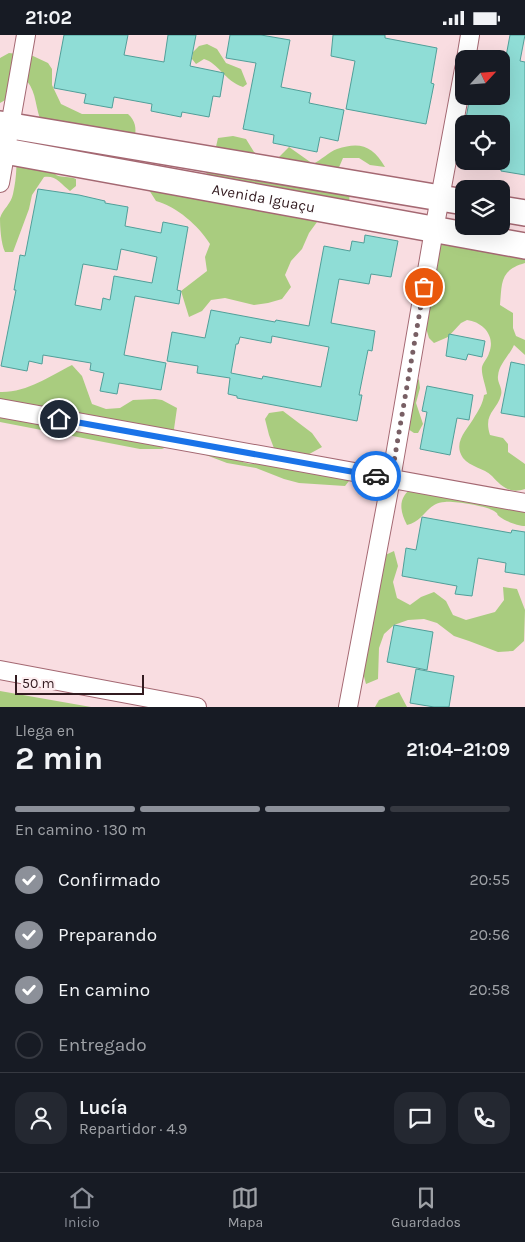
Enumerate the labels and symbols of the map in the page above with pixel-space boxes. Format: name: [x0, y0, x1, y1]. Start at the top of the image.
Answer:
north arrow: [455, 50, 510, 105]
street label: Avenida Iguaçu: [211, 180, 317, 216]
pin: [403, 266, 445, 308]
pin: [38, 398, 80, 440]
courier: [351, 451, 401, 501]
scale bar: [15, 672, 144, 695]

